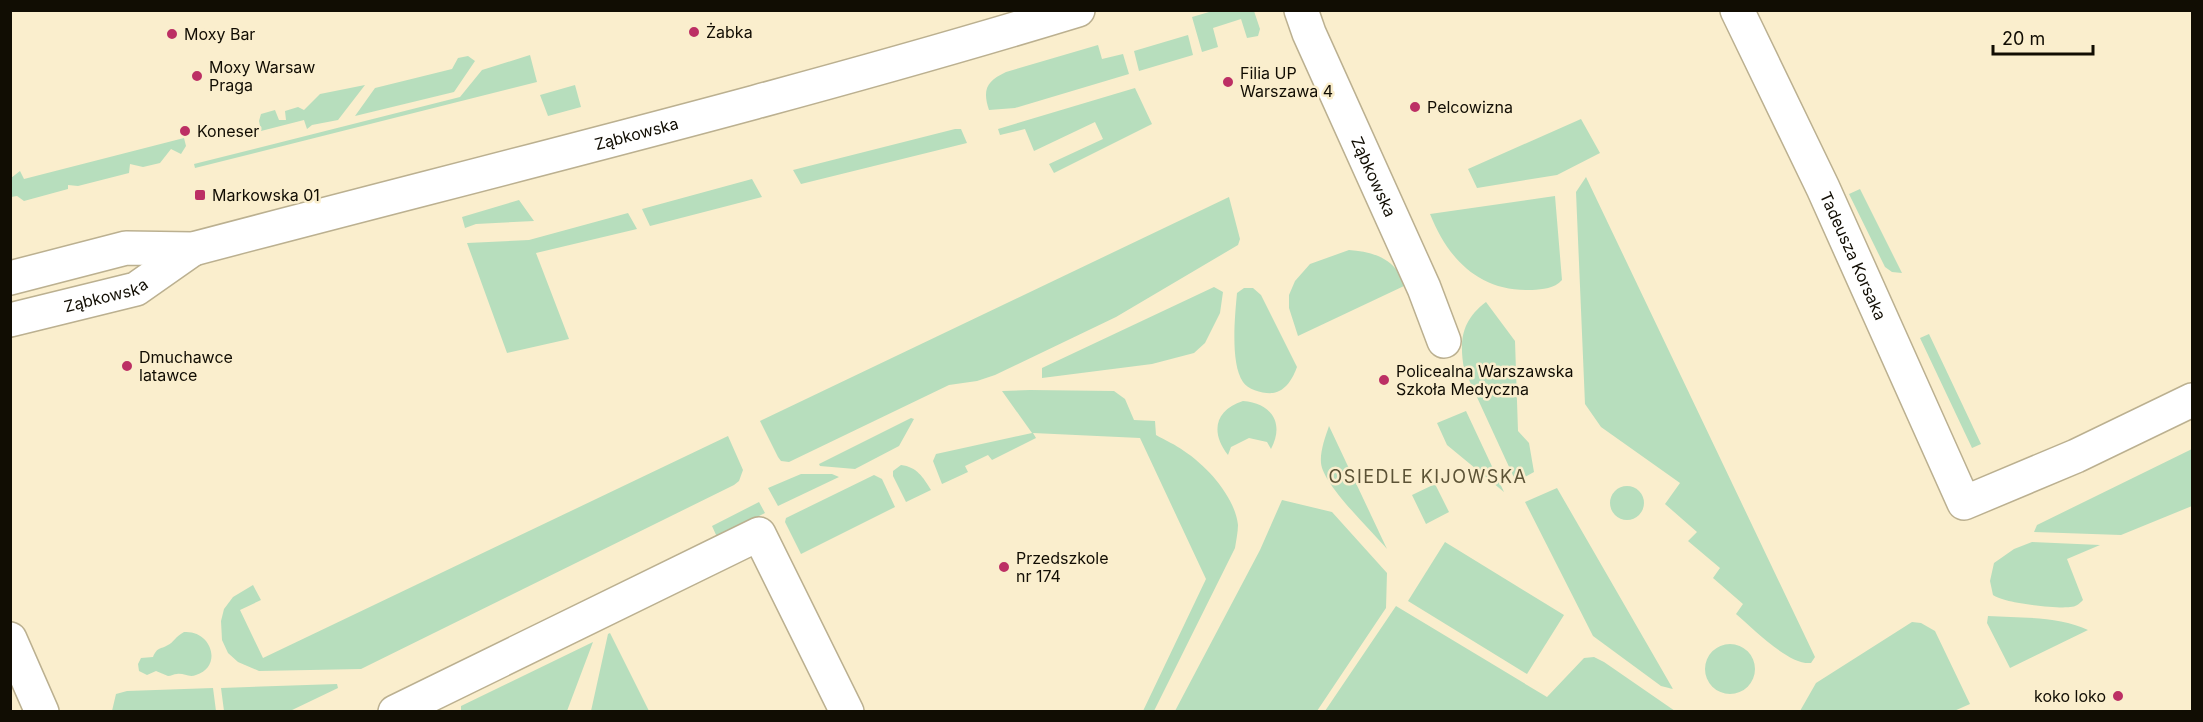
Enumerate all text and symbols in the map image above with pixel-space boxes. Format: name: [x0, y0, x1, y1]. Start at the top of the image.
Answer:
scale bar: [1993, 18, 2094, 56]
place label: Żabka: [706, 22, 753, 42]
place label: Moxy Bar: [184, 24, 255, 44]
marker: Żabka: [687, 25, 701, 39]
marker: Moxy Bar: [165, 27, 179, 41]
text: 20 m: [2002, 28, 2045, 49]
place label: Moxy Warsaw Praga: [209, 57, 315, 95]
place label: Filia UP Warszawa 4: [1240, 63, 1333, 101]
marker: Moxy Warsaw Praga: [190, 69, 204, 83]
marker: Filia UP Warszawa 4: [1221, 75, 1235, 89]
place label: Pelcowizna: [1427, 97, 1513, 117]
marker: Pelcowizna: [1408, 100, 1422, 114]
street label: Ząbkowska: [592, 113, 681, 154]
place label: Koneser: [197, 121, 259, 141]
marker: Koneser: [178, 124, 192, 138]
street label: Ząbkowska: [1347, 133, 1401, 220]
place label: Markowska 01: [212, 185, 320, 205]
marker: Markowska 01: [193, 188, 207, 202]
street label: Tadeusza Korsaka: [1816, 189, 1891, 323]
street label: Ząbkowska: [62, 274, 152, 316]
place label: Dmuchawce latawce: [139, 347, 233, 385]
marker: Dmuchawce latawce: [120, 359, 134, 373]
place label: Policealna Warszawska Szkoła Medyczna: [1396, 361, 1573, 399]
marker: Policealna Warszawska Szkoła Medyczna: [1377, 373, 1391, 387]
district label: OSIEDLE KIJOWSKA: [1329, 466, 1527, 487]
place label: Przedszkole nr 174: [1016, 548, 1108, 586]
marker: Przedszkole nr 174: [997, 560, 1011, 574]
place label: koko loko: [2034, 686, 2106, 706]
marker: koko loko: [2111, 689, 2125, 703]

